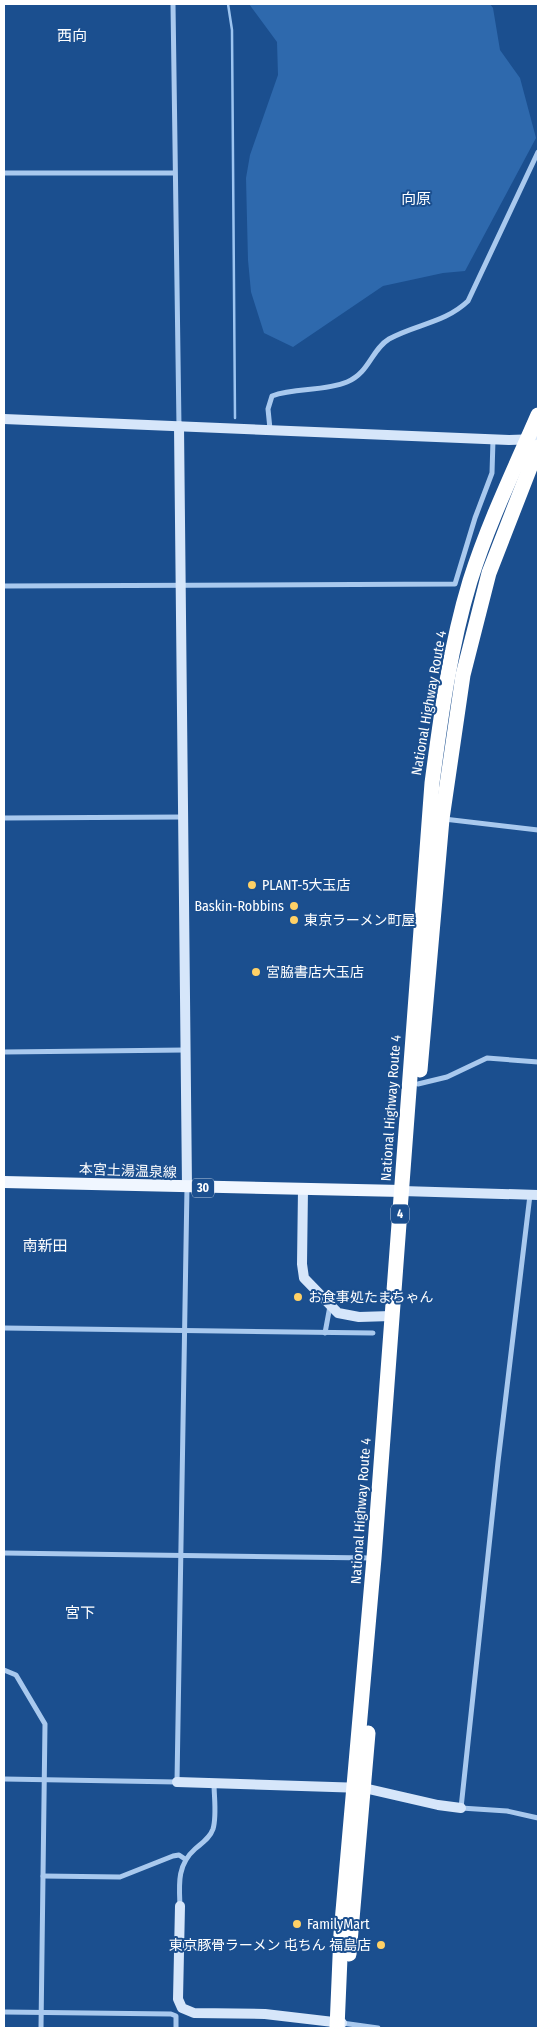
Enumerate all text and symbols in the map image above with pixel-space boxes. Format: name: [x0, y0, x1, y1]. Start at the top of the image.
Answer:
district label: 西向: [57, 27, 87, 45]
district label: 向原: [401, 190, 431, 208]
street label: National Highway Route 4: [408, 629, 450, 777]
place label: PLANT-5大玉店: [262, 877, 351, 894]
marker: PLANT-5大玉店: [246, 879, 258, 891]
place label: Baskin-Robbins: [194, 898, 284, 915]
marker: Baskin-Robbins: [288, 900, 300, 912]
place label: 東京ラーメン町屋: [304, 912, 415, 929]
marker: 東京ラーメン町屋: [288, 914, 300, 926]
place label: 宮脇書店大玉店: [266, 964, 364, 981]
marker: 宮脇書店大玉店: [250, 966, 262, 978]
street label: National Highway Route 4: [377, 1034, 405, 1182]
street label: 本宮土湯温泉線: [79, 1161, 177, 1181]
road number: 30: [192, 1178, 214, 1198]
road number: 4: [391, 1204, 409, 1224]
district label: 南新田: [22, 1237, 68, 1255]
place label: お食事処たまちゃん: [308, 1289, 434, 1306]
marker: お食事処たまちゃん: [292, 1291, 304, 1303]
street label: National Highway Route 4: [347, 1437, 375, 1585]
district label: 宮下: [65, 1604, 95, 1622]
place label: FamilyMart: [307, 1916, 370, 1933]
marker: FamilyMart: [291, 1918, 303, 1930]
place label: 東京豚骨ラーメン 屯ちん 福島店: [169, 1937, 371, 1954]
marker: 東京豚骨ラーメン 屯ちん 福島店: [375, 1939, 387, 1951]

